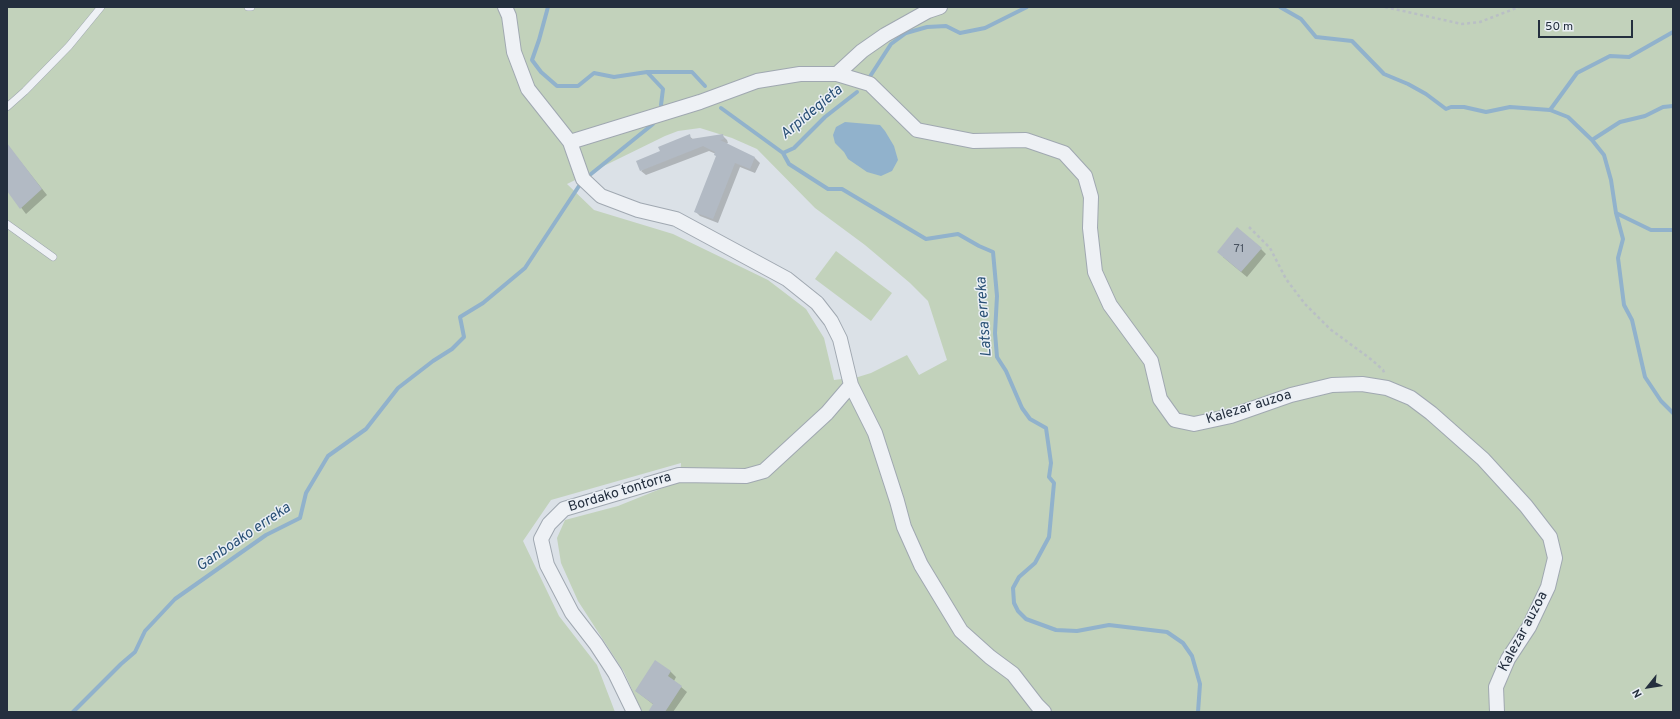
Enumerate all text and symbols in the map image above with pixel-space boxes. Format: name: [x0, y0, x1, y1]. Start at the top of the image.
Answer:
scale bar: [1540, 12, 1635, 38]
text: 50 m: [1545, 19, 1573, 35]
water label: Arpidegieta: [777, 82, 847, 144]
house number: 71: [1234, 243, 1244, 257]
water label: Latsa erreka: [973, 276, 997, 358]
street label: Kalezar auzoa: [1204, 387, 1294, 429]
street label: Bordako tontorra: [566, 469, 674, 517]
water label: Ganboako erreka: [193, 500, 295, 576]
street label: Kalezar auzoa: [1496, 589, 1552, 675]
north arrow: [1628, 667, 1668, 707]
text: N: [1630, 686, 1646, 700]

